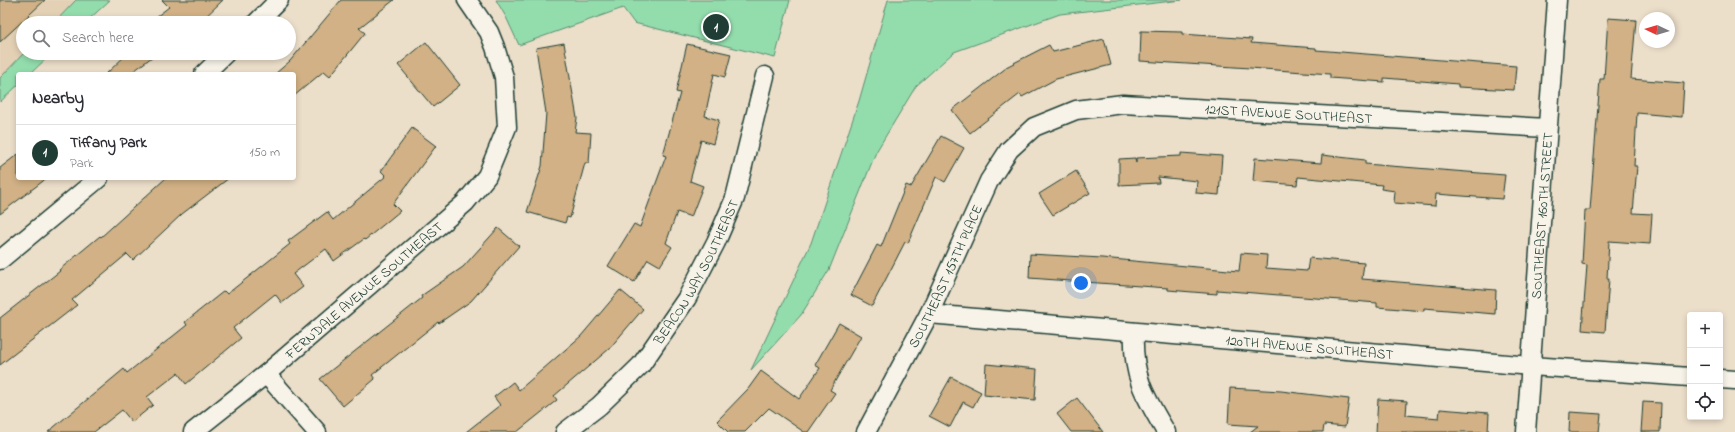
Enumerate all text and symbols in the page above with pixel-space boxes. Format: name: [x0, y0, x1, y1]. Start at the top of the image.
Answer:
pin: 1: [703, 12, 729, 42]
north arrow: [1639, 12, 1675, 48]
search box: [16, 16, 296, 60]
icon: search: [30, 27, 52, 49]
text: Search here: [62, 27, 134, 49]
text: Nearby: [32, 86, 84, 111]
street label: 121ST AVENUE SOUTHEAST: [1204, 100, 1373, 130]
text: Tiffany Park: [70, 132, 147, 154]
street label: SOUTHEAST 160TH STREET: [1527, 132, 1559, 300]
text: 1: [43, 143, 47, 162]
text: 150 m: [249, 143, 280, 162]
text: Park: [70, 154, 94, 173]
street label: BEACON WAY SOUTHEAST: [648, 197, 745, 350]
street label: SOUTHEAST 157TH PLACE: [904, 202, 989, 352]
street label: FERNDALE AVENUE SOUTHEAST: [280, 217, 448, 366]
your location: [1071, 273, 1091, 293]
map controls: [1687, 312, 1723, 420]
button: +: [1687, 312, 1723, 348]
street label: 120TH AVENUE SOUTHEAST: [1225, 331, 1394, 366]
button: −: [1687, 348, 1723, 384]
button: locate: [1687, 384, 1723, 420]

